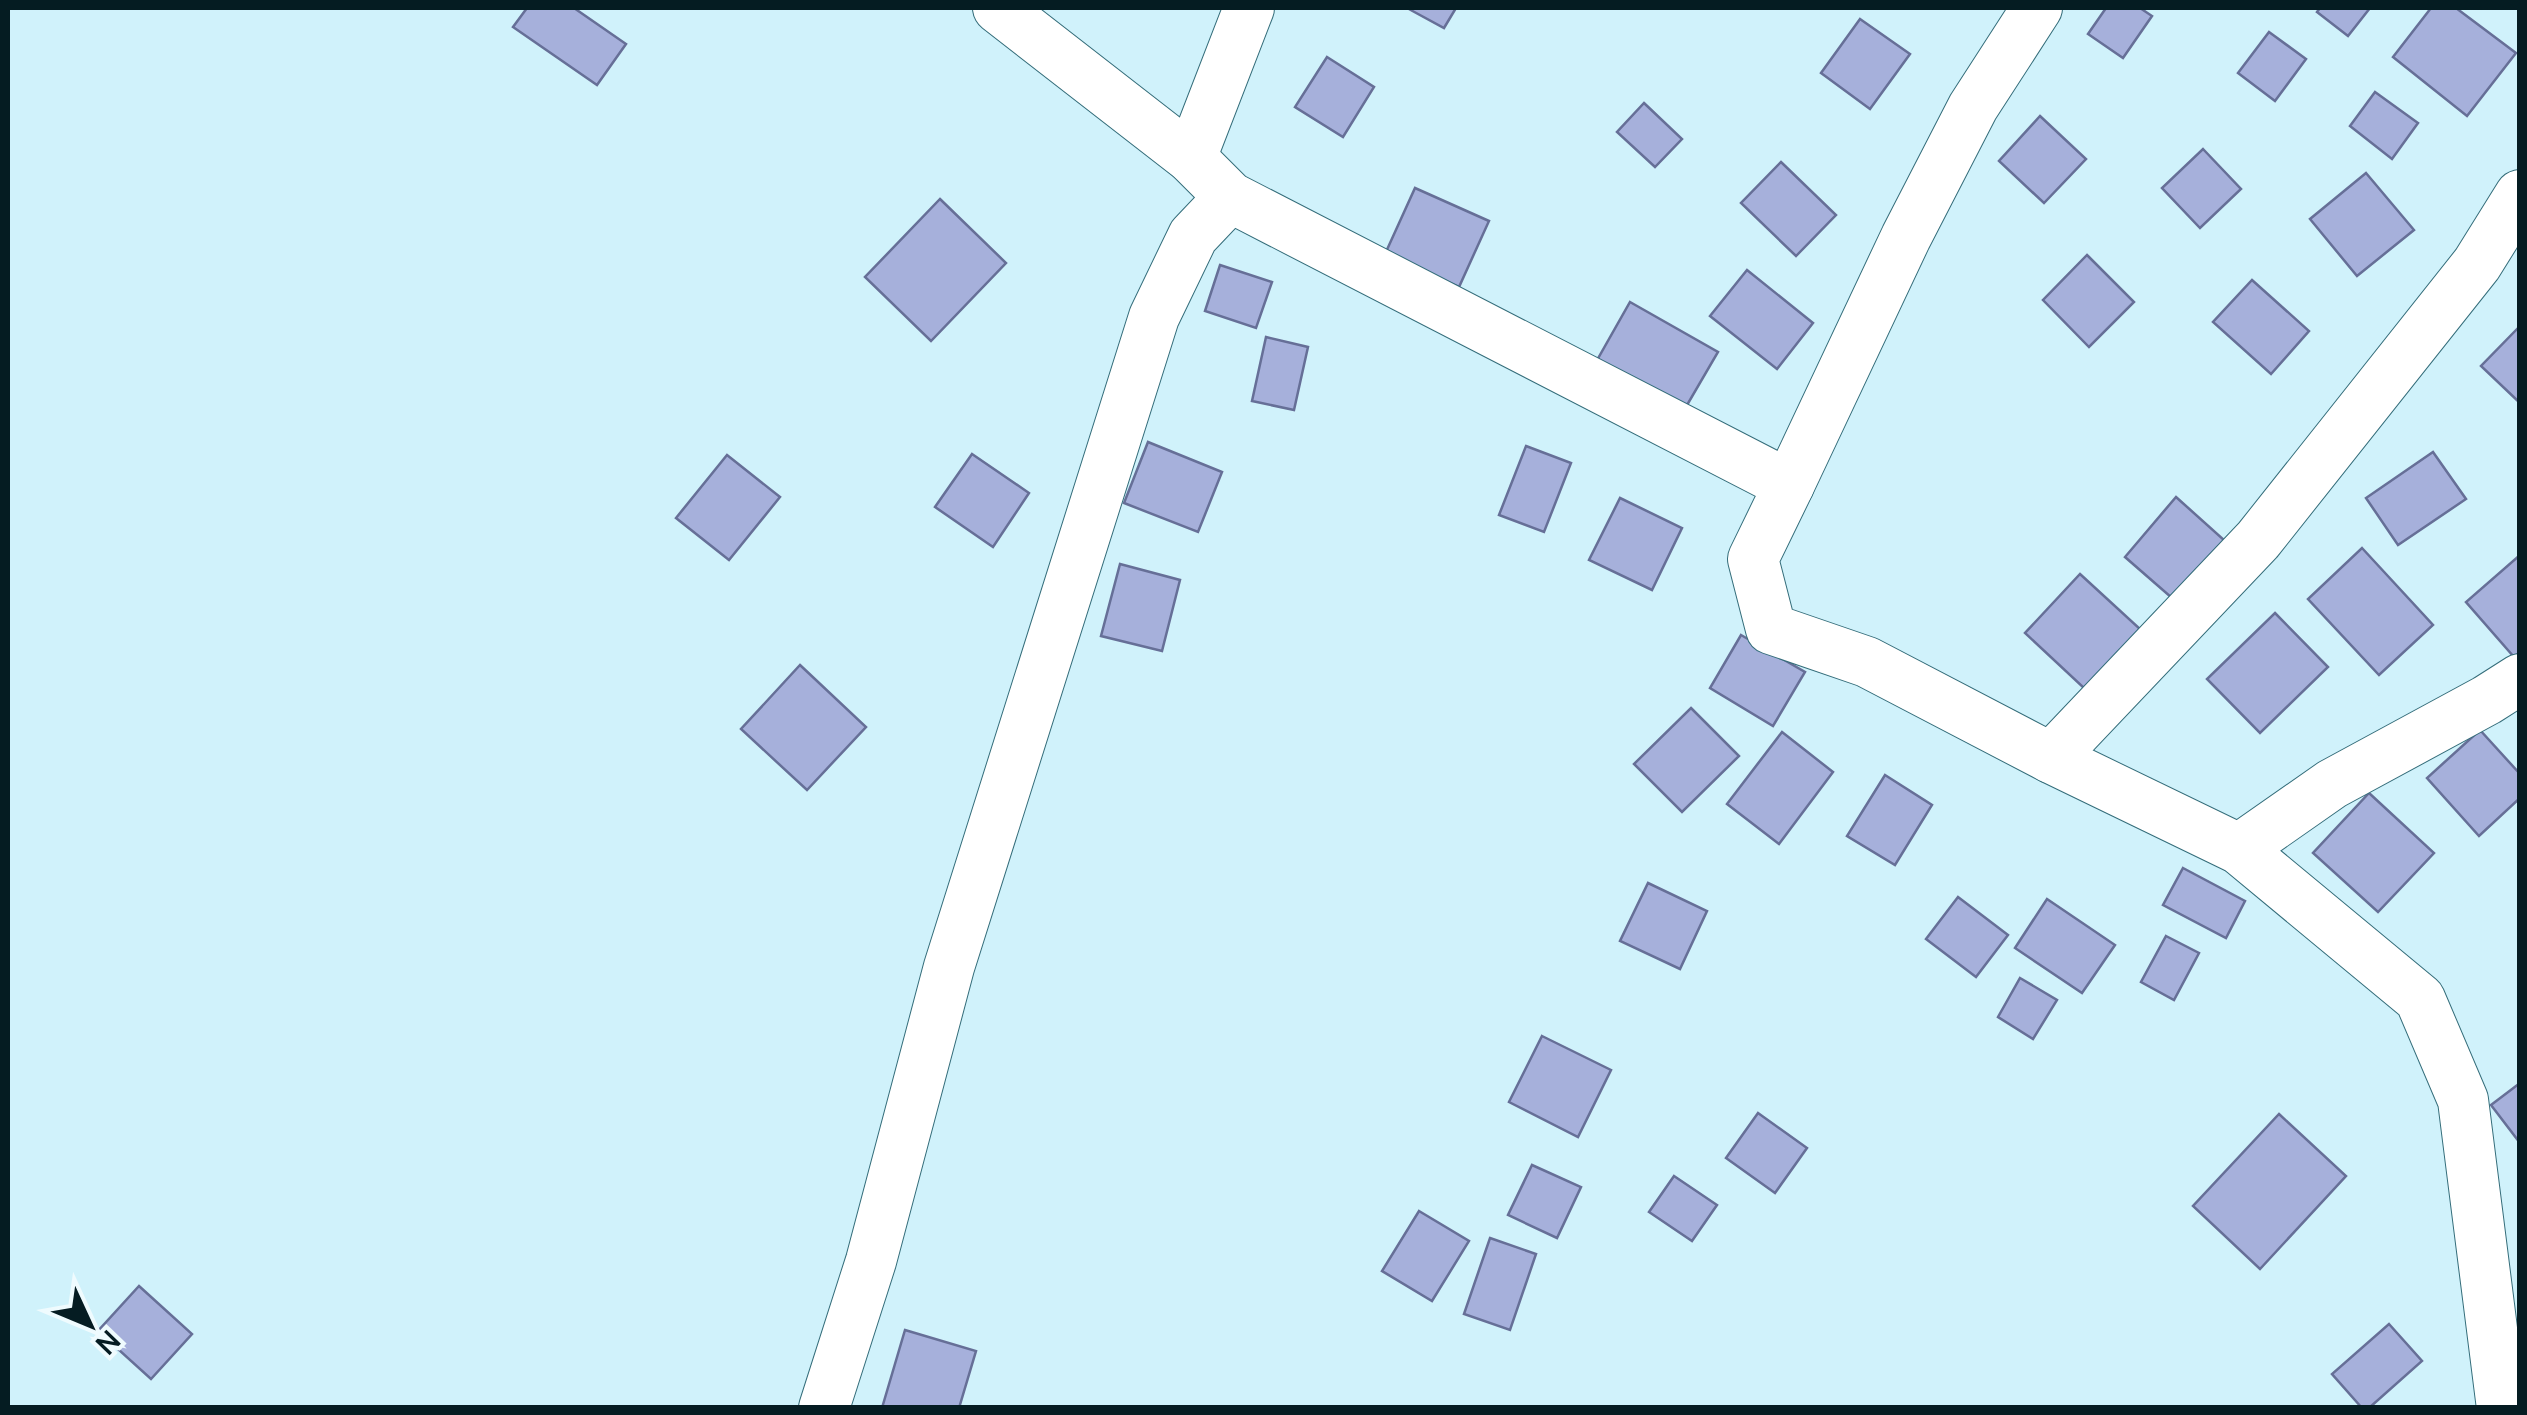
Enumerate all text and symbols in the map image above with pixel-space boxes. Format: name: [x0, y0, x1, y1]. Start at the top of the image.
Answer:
north arrow: [40, 1275, 140, 1375]
text: N: [88, 1323, 129, 1363]

